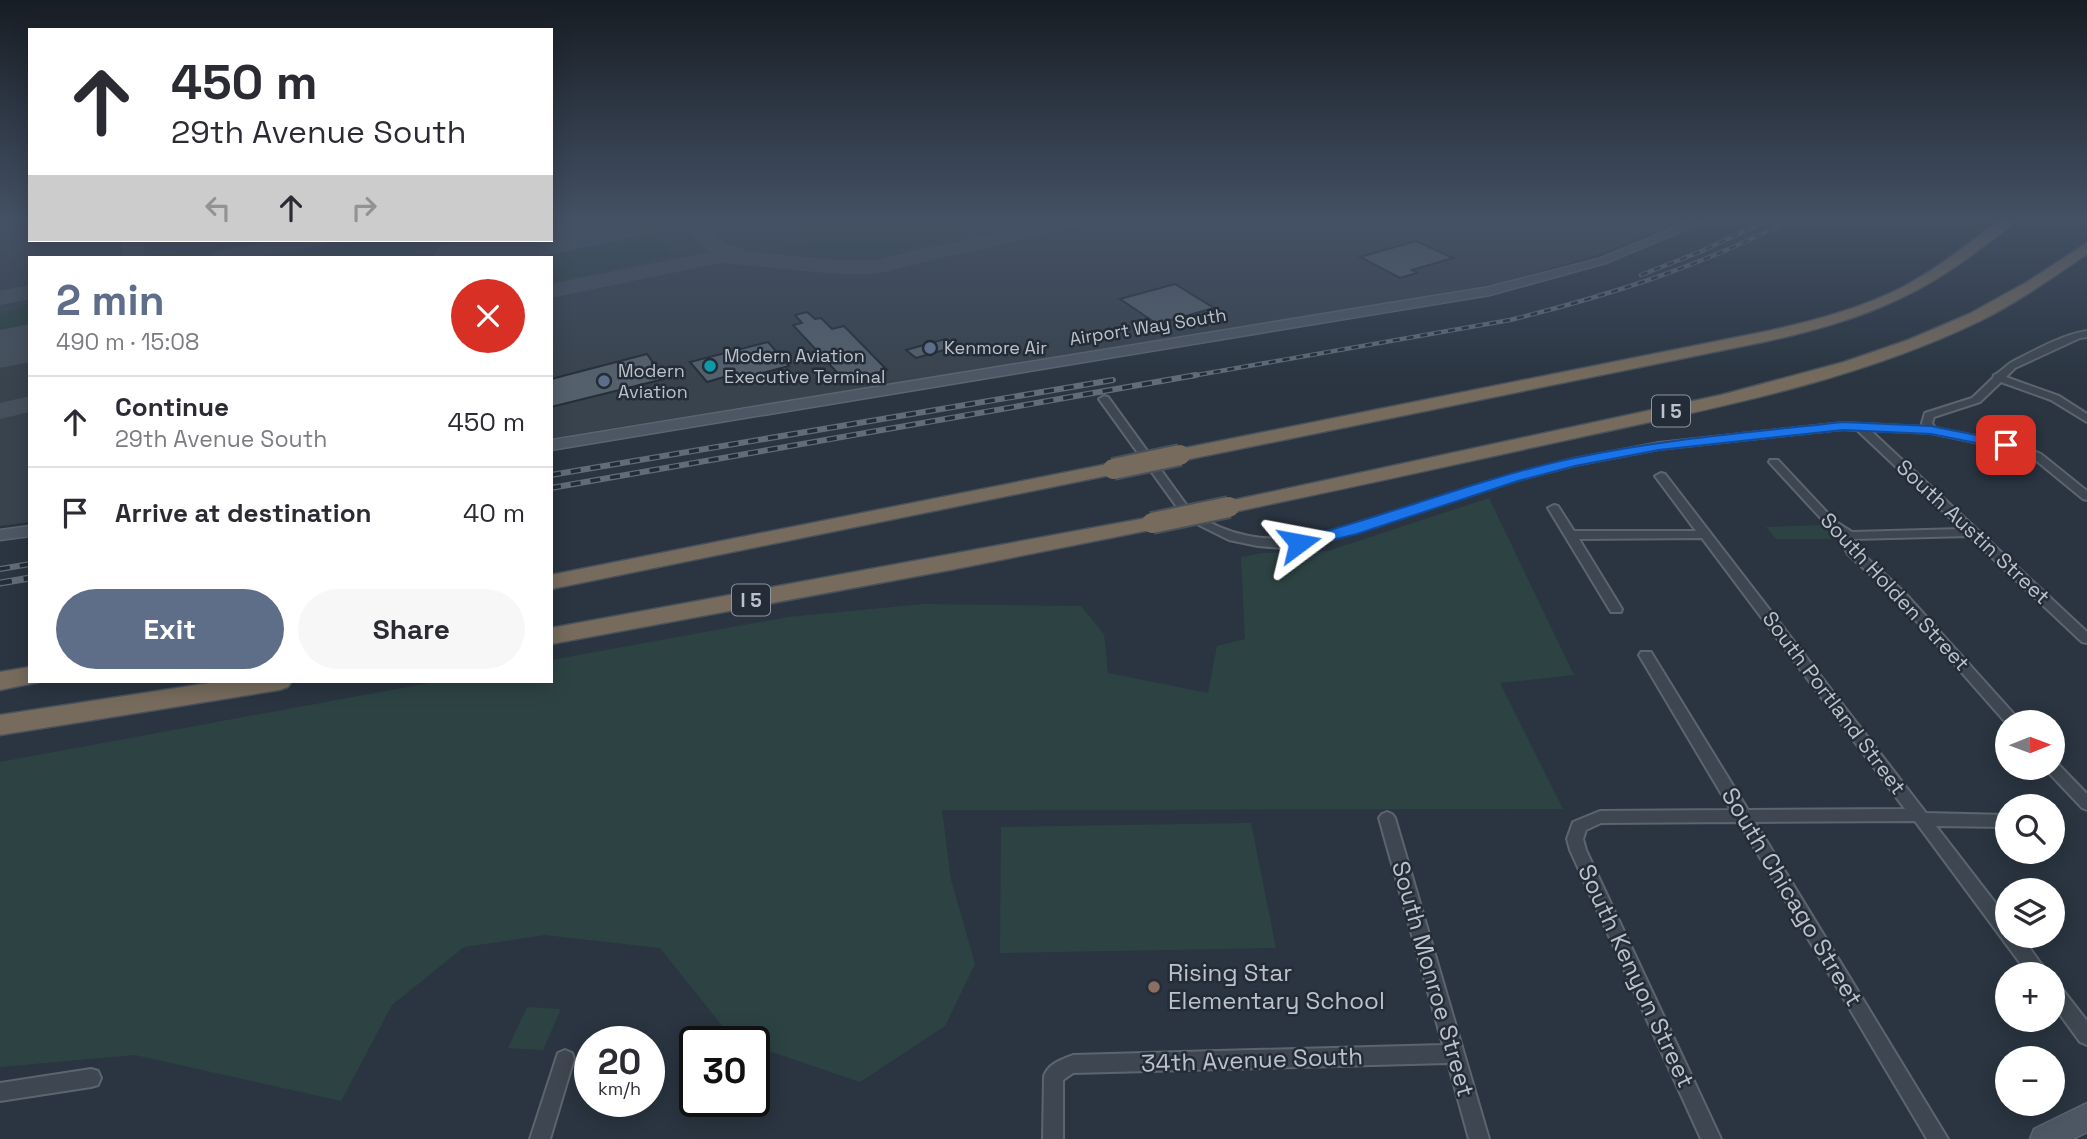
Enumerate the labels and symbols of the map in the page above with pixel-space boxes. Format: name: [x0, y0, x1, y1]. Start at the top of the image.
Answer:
street label: Airport Way South: [1068, 303, 1228, 350]
place label: Kenmore Air: [944, 336, 1047, 359]
marker: Kenmore Air: [922, 340, 938, 356]
place label: Modern Aviation Executive Terminal: [724, 344, 885, 388]
marker: Modern Aviation Executive Terminal: [702, 358, 718, 374]
place label: Modern Aviation: [618, 359, 688, 403]
marker: Modern Aviation: [596, 373, 612, 389]
road number: I 5: [1652, 396, 1690, 426]
pin: [1976, 415, 2036, 475]
street label: South Austin Street: [1891, 453, 2056, 610]
position arrow: [1262, 506, 1336, 580]
street label: South Holden Street: [1815, 507, 1976, 677]
road number: I 5: [732, 584, 770, 615]
street label: South Portland Street: [1757, 606, 1912, 800]
north arrow: [1995, 710, 2065, 780]
street label: South Chicago Street: [1715, 782, 1870, 1012]
street label: South Monroe Street: [1385, 857, 1482, 1100]
street label: South Kenyon Street: [1571, 859, 1702, 1092]
place label: Rising Star Elementary School: [1168, 957, 1385, 1016]
marker: Rising Star Elementary School: [1146, 979, 1162, 995]
speed limit sign: 30: [679, 1026, 770, 1117]
street label: 34th Avenue South: [1141, 1040, 1363, 1079]

